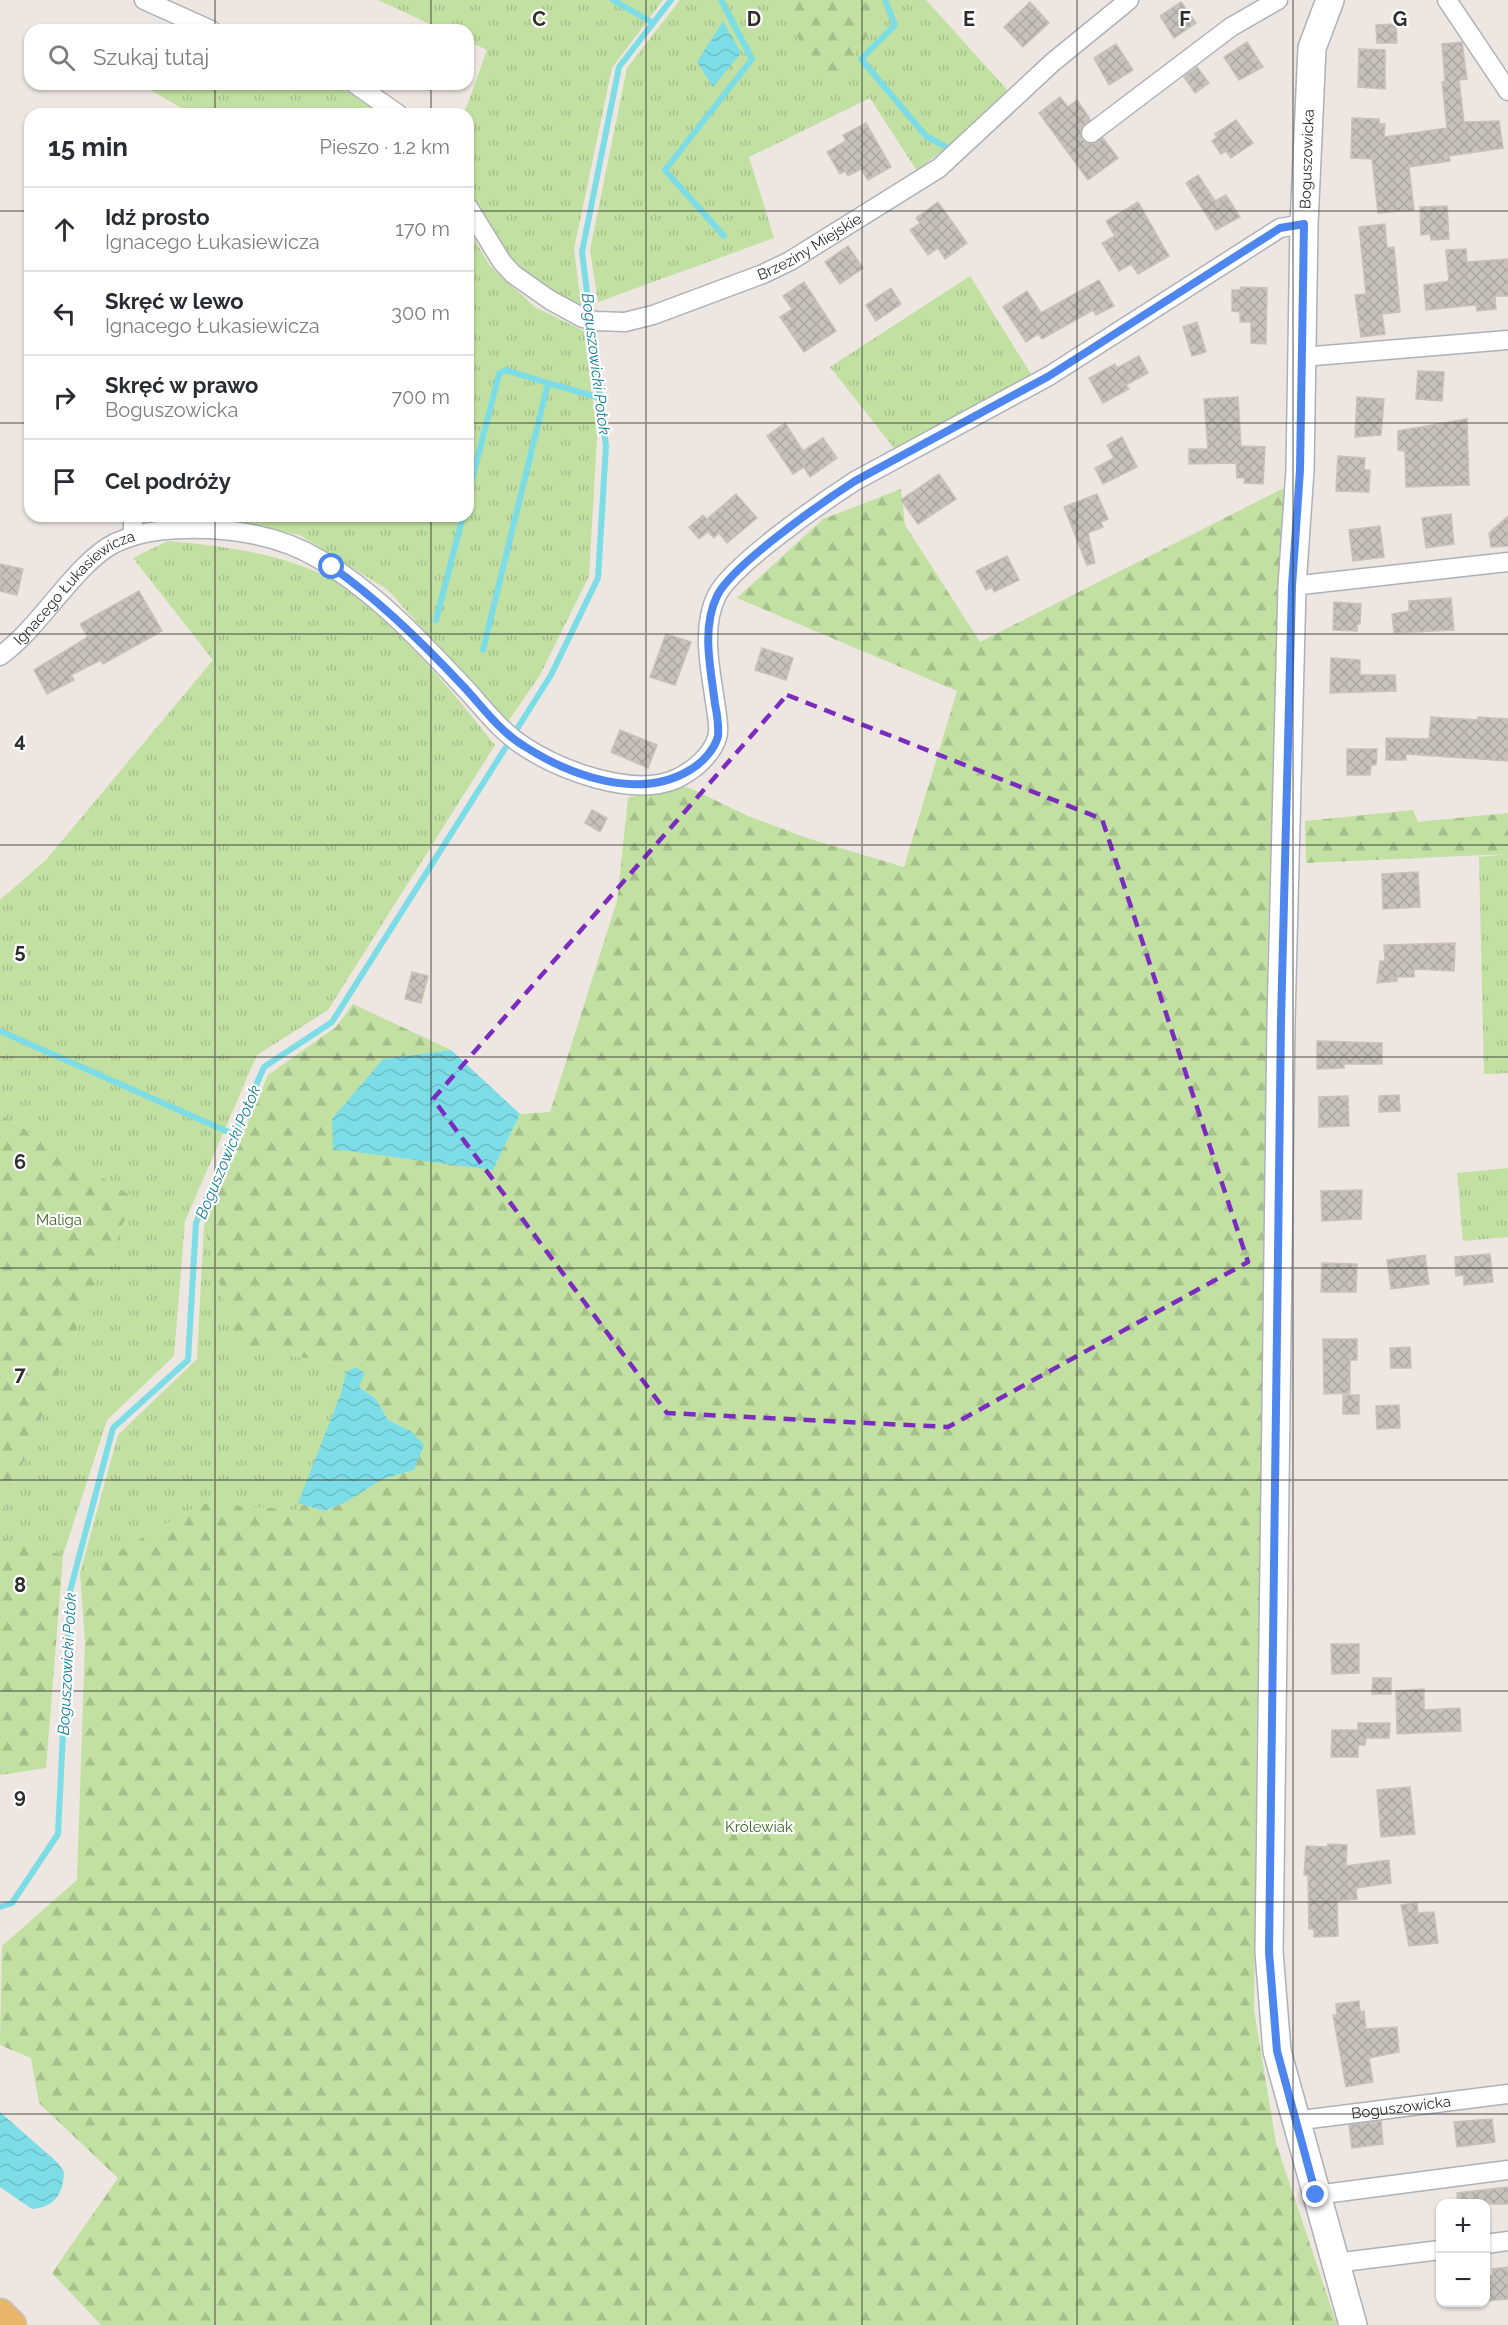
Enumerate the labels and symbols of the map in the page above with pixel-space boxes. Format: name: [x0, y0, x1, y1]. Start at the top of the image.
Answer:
text: C: [532, 7, 546, 31]
text: D: [747, 7, 761, 31]
text: E: [963, 7, 975, 31]
text: F: [1179, 7, 1191, 31]
text: G: [1393, 7, 1407, 31]
street label: Boguszowicka: [1296, 109, 1318, 209]
street label: Brzeziny Miejskie: [755, 210, 865, 284]
water label: Boguszowicki Potok: [578, 292, 614, 436]
street label: Ignacego Łukasiewicza: [10, 527, 137, 649]
route start: [318, 553, 344, 579]
text: 4: [14, 728, 26, 752]
text: 5: [14, 939, 26, 963]
water label: Boguszowicki Potok: [191, 1082, 265, 1221]
text: 6: [14, 1150, 26, 1174]
park label: Maliga: [36, 1211, 82, 1229]
text: 7: [14, 1362, 26, 1386]
text: 8: [14, 1573, 26, 1597]
water label: Boguszowicki Potok: [54, 1592, 80, 1736]
text: 9: [14, 1784, 26, 1808]
park label: Królewiak: [725, 1818, 793, 1836]
street label: Boguszowicka: [1350, 2092, 1452, 2123]
route end: [1302, 2181, 1328, 2207]

